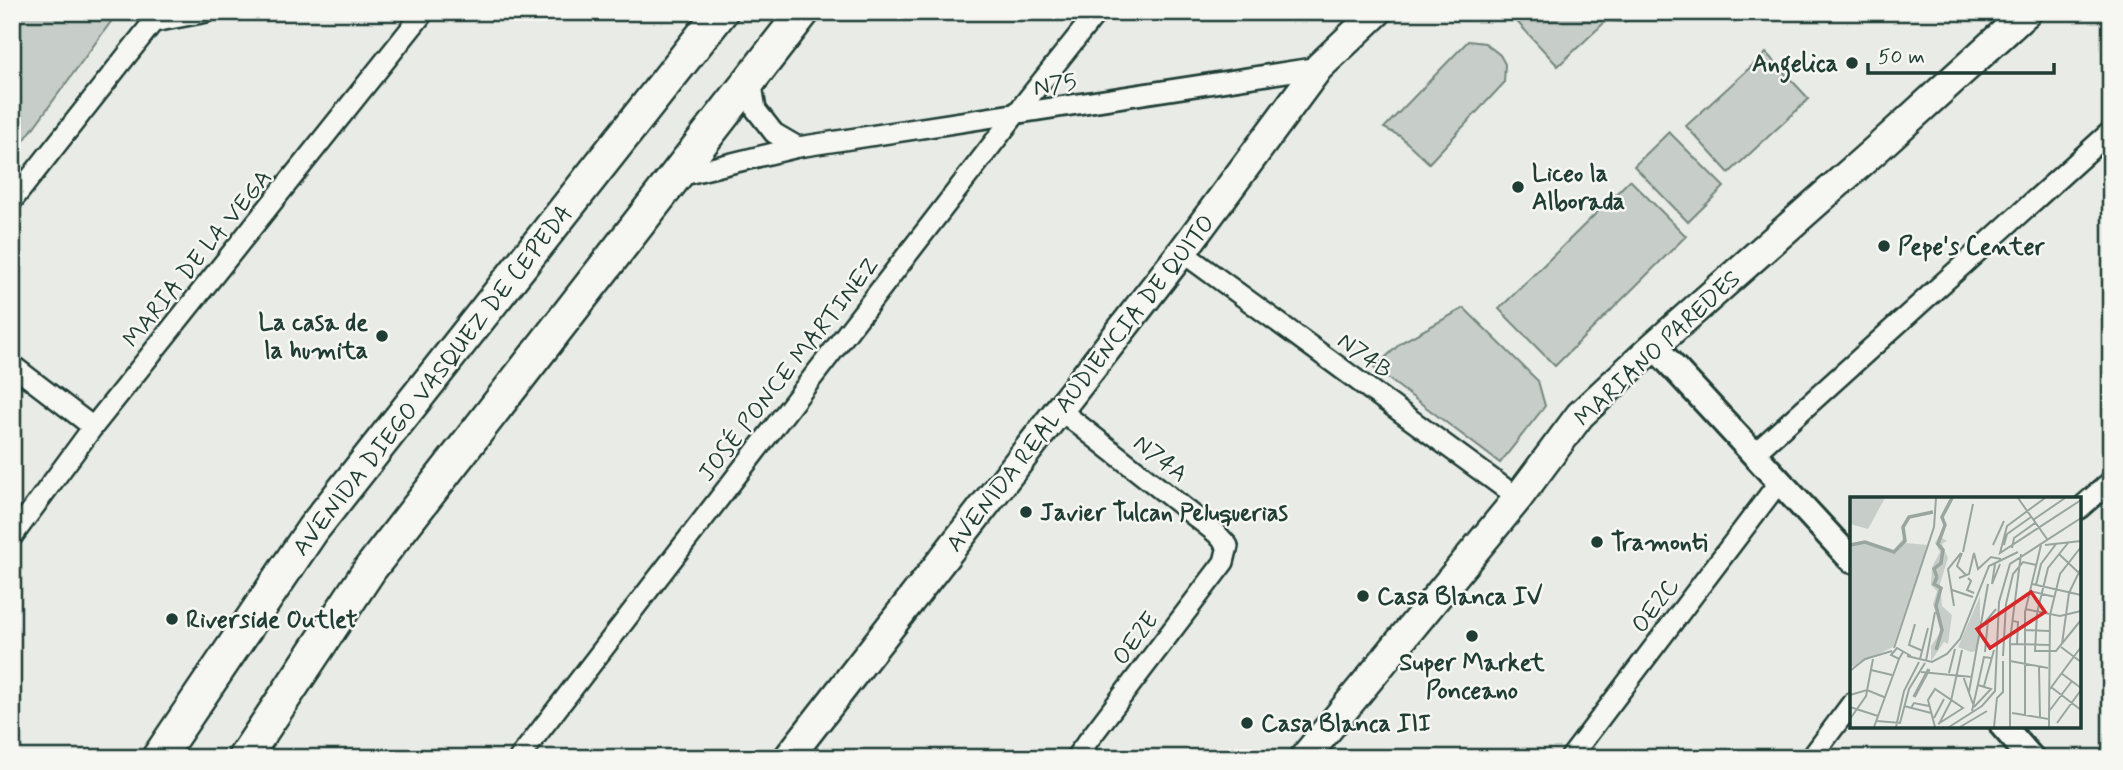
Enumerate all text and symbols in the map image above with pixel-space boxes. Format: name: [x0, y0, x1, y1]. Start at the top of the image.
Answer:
scale bar: [1868, 32, 2053, 76]
text: 50 m: [1878, 43, 1925, 71]
place label: Angelica: [1752, 49, 1838, 83]
marker: Angelica: [1844, 55, 1860, 71]
street label: N75: [1031, 67, 1079, 104]
place label: Liceo la Alborada: [1532, 159, 1625, 218]
street label: MARIA DE LA VEGA: [117, 163, 280, 355]
marker: Liceo la Alborada: [1510, 179, 1526, 195]
street label: AVENIDA DIEGO VASQUEZ DE CEPEDA: [286, 199, 580, 563]
street label: AVENIDA REAL AUDIENCIA DE QUITO: [940, 209, 1223, 559]
place label: Pepe's Center: [1898, 232, 2046, 263]
marker: Pepe's Center: [1876, 238, 1892, 254]
street label: JOSÉ PONCE MARTINEZ: [690, 250, 886, 488]
street label: MARIANO PAREDES: [1569, 264, 1748, 434]
place label: La casa de la humita: [258, 308, 368, 367]
street label: N74B: [1331, 326, 1398, 386]
marker: La casa de la humita: [374, 328, 390, 344]
street label: N74A: [1127, 428, 1194, 490]
inset map: [1850, 497, 2081, 728]
place label: Javier Tulcan Peluquerias: [1040, 498, 1289, 529]
marker: Javier Tulcan Peluquerias: [1018, 504, 1034, 520]
place label: Tramonti: [1611, 528, 1708, 559]
marker: Tramonti: [1589, 534, 1605, 550]
street label: OE2C: [1625, 572, 1687, 640]
place label: Casa Blanca IV: [1377, 582, 1543, 613]
marker: Casa Blanca IV: [1355, 588, 1371, 604]
place label: Riverside Outlet: [186, 605, 358, 636]
street label: OE2E: [1106, 606, 1166, 672]
marker: Riverside Outlet: [164, 611, 180, 627]
marker: Super Market Ponceano: [1464, 628, 1480, 644]
place label: Super Market Ponceano: [1399, 648, 1546, 707]
place label: Casa Blanca III: [1261, 709, 1431, 740]
marker: Casa Blanca III: [1239, 715, 1255, 731]

